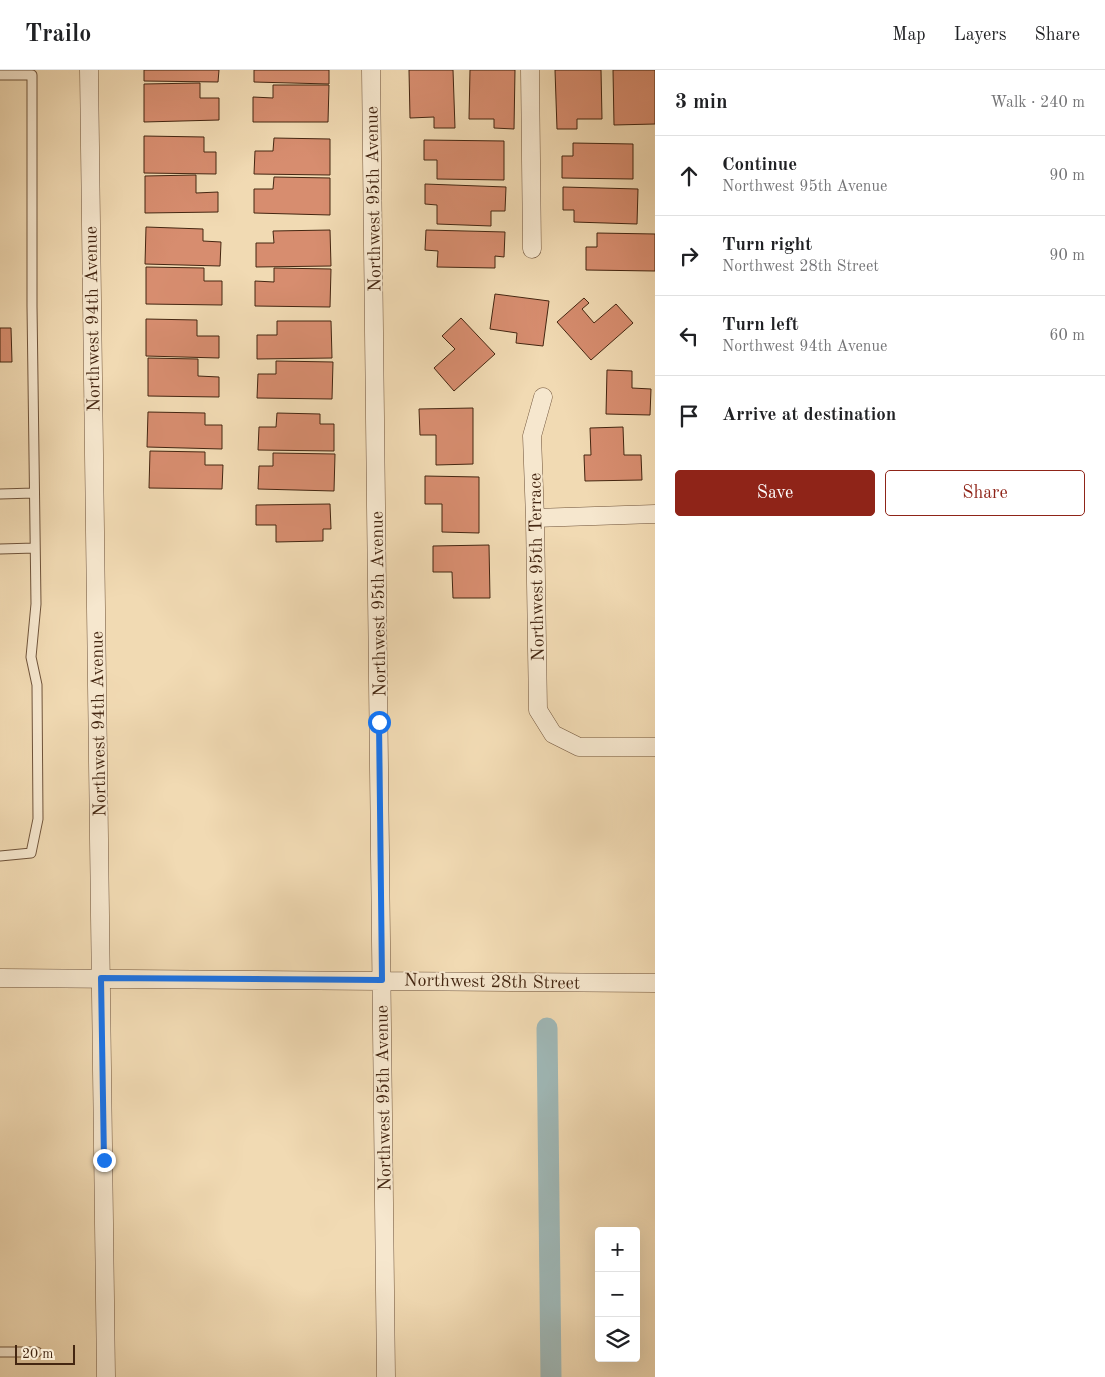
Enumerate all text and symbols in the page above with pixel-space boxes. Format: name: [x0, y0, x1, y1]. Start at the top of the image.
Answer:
text: Trailo: [25, 23, 91, 47]
text: Map: [892, 26, 926, 44]
text: Layers: [954, 26, 1006, 44]
text: Share: [1034, 26, 1080, 44]
text: 3 min: [675, 92, 728, 113]
text: Walk · 240 m: [990, 95, 1085, 111]
street label: Northwest 95th Avenue: [363, 106, 385, 292]
text: Continue: [722, 156, 797, 175]
icon: ahead: [675, 162, 703, 190]
text: 90 m: [1049, 168, 1085, 184]
text: Northwest 95th Avenue: [722, 179, 887, 195]
street label: Northwest 94th Avenue: [82, 226, 104, 412]
text: Turn right: [722, 236, 812, 255]
icon: right: [675, 242, 703, 270]
text: 90 m: [1049, 248, 1085, 264]
text: Northwest 28th Street: [722, 259, 879, 275]
text: Turn left: [722, 316, 799, 335]
icon: left: [675, 322, 703, 350]
text: 60 m: [1049, 328, 1085, 344]
text: Northwest 94th Avenue: [722, 339, 887, 355]
icon: arrive: [675, 402, 703, 430]
text: Arrive at destination: [722, 406, 896, 425]
button: Save: [675, 470, 875, 516]
button: Share: [885, 470, 1085, 516]
street label: Northwest 95th Terrace: [526, 473, 548, 661]
street label: Northwest 95th Avenue: [368, 511, 390, 697]
street label: Northwest 94th Avenue: [88, 631, 110, 817]
route start: [368, 711, 391, 734]
street label: Northwest 28th Street: [404, 971, 580, 993]
street label: Northwest 95th Avenue: [373, 1005, 395, 1191]
route end: [93, 1149, 116, 1172]
map controls: [595, 1227, 640, 1362]
button: +: [595, 1227, 640, 1272]
button: −: [595, 1272, 640, 1317]
button: layers: [595, 1317, 640, 1362]
scale bar: [15, 1342, 75, 1365]
text: 20 m: [22, 1347, 53, 1361]

